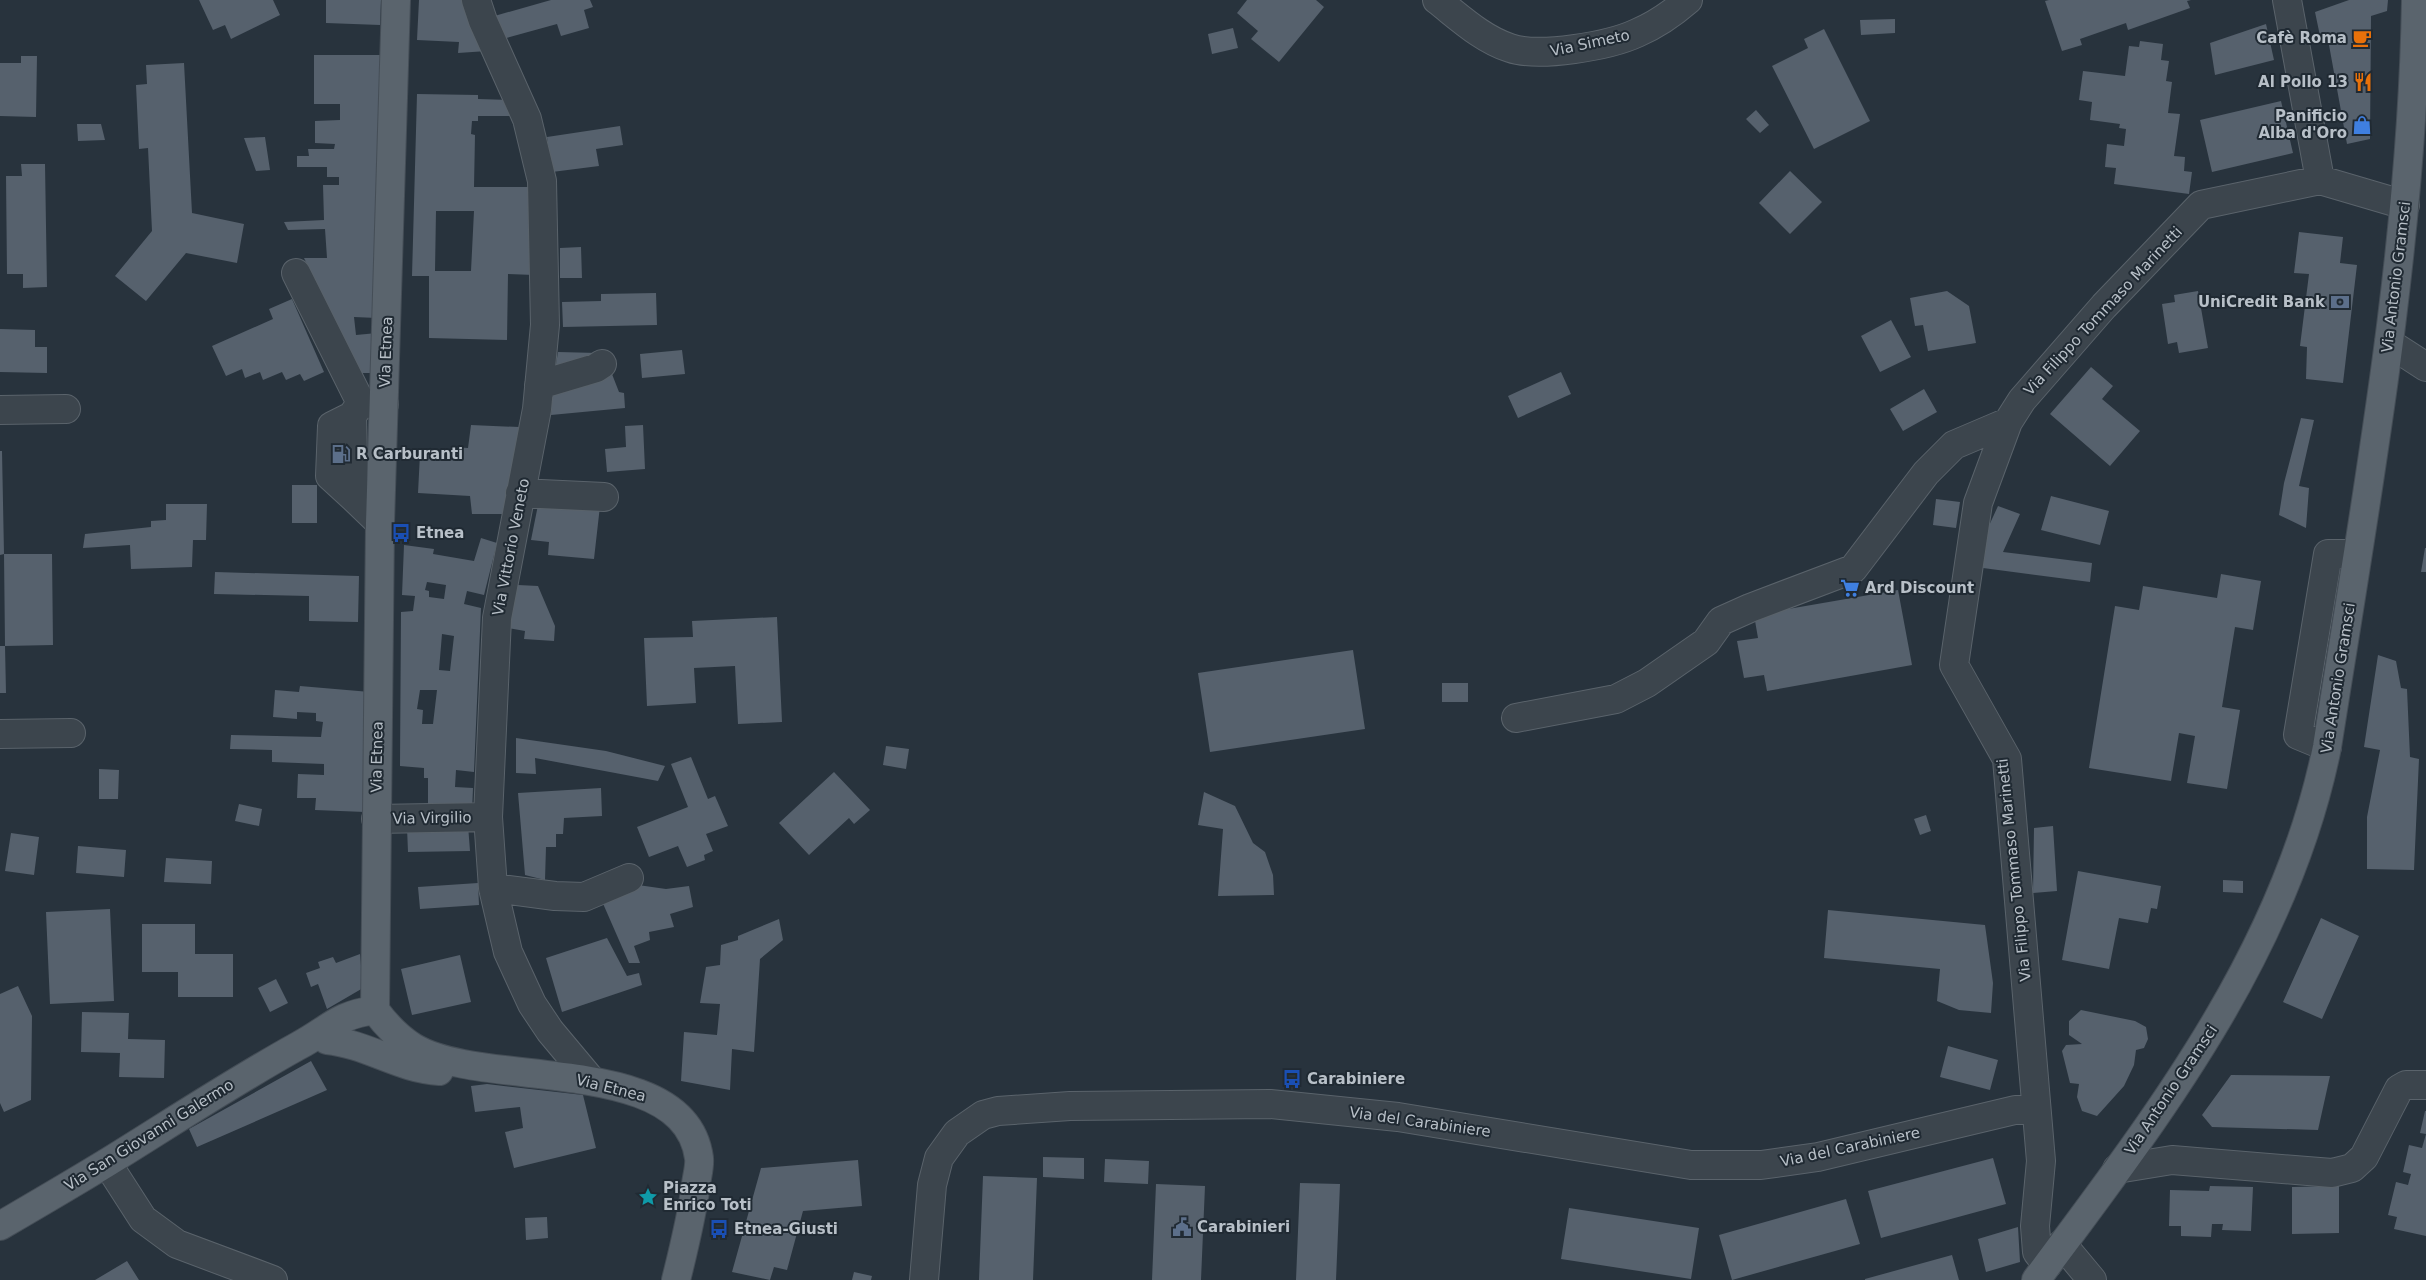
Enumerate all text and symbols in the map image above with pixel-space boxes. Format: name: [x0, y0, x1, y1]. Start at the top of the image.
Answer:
street label: Via Simeto: [1549, 26, 1631, 60]
cafe icon: Cafè Roma: [2351, 27, 2373, 49]
place label: Cafè Roma: [2256, 29, 2347, 47]
restaurant icon: Al Pollo 13: [2352, 71, 2374, 93]
place label: Al Pollo 13: [2258, 73, 2348, 91]
place label: Panificio Alba d'Oro: [2258, 107, 2347, 142]
shop icon: Panificio Alba d'Oro: [2351, 114, 2373, 136]
street label: Via Antonio Gramsci: [2378, 200, 2414, 354]
street label: Via Filippo Tommaso Marinetti: [2020, 223, 2186, 399]
bank icon: UniCredit Bank: [2329, 291, 2351, 313]
place label: UniCredit Bank: [2198, 293, 2326, 311]
street label: Via Etnea: [376, 316, 396, 388]
fuel station icon: R Carburanti: [330, 443, 352, 465]
place label: R Carburanti: [356, 445, 463, 463]
street label: Via Vittorio Veneto: [489, 477, 533, 617]
bus stop icon: Etnea: [390, 522, 412, 544]
place label: Etnea: [416, 524, 464, 542]
supermarket icon: Ard Discount: [1839, 577, 1861, 599]
place label: Ard Discount: [1865, 579, 1974, 597]
street label: Via Antonio Gramsci: [2317, 601, 2359, 755]
street label: Via Etnea: [367, 721, 387, 793]
street label: Via Filippo Tommaso Marinetti: [1993, 758, 2035, 982]
street label: Via Virgilio: [392, 808, 472, 828]
street label: Via Antonio Gramsci: [2121, 1022, 2221, 1158]
bus stop icon: Carabiniere: [1281, 1068, 1303, 1090]
place label: Carabiniere: [1307, 1070, 1405, 1088]
street label: Via Etnea: [574, 1071, 648, 1105]
street label: Via San Giovanni Galermo: [61, 1075, 237, 1195]
street label: Via del Carabiniere: [1348, 1103, 1492, 1141]
street label: Via del Carabiniere: [1778, 1123, 1922, 1171]
place label: Piazza Enrico Toti: [663, 1179, 752, 1214]
place icon: Piazza Enrico Toti: [637, 1186, 659, 1208]
public building icon: Carabinieri: [1171, 1216, 1193, 1238]
bus stop icon: Etnea-Giusti: [708, 1218, 730, 1240]
place label: Carabinieri: [1197, 1218, 1290, 1236]
place label: Etnea-Giusti: [734, 1220, 838, 1238]

